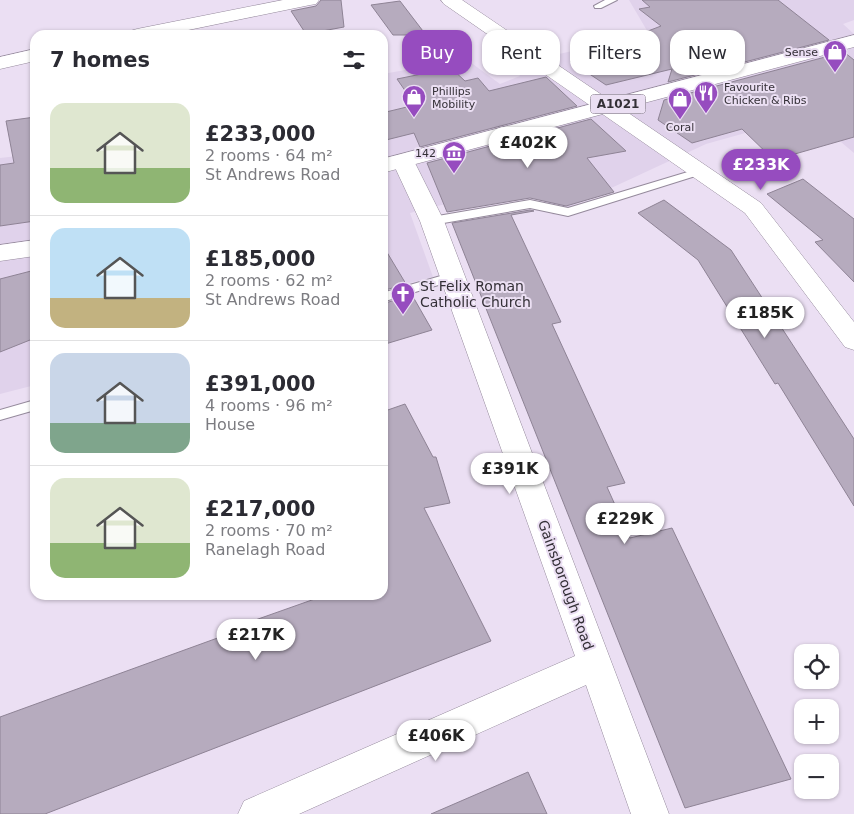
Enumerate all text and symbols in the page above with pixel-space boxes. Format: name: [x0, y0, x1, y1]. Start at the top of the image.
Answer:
chip: Buy: [402, 30, 472, 75]
chip: Rent: [482, 30, 560, 75]
chip: Filters: [570, 30, 660, 75]
chip: New: [670, 30, 745, 75]
shop icon: Sense: [822, 39, 848, 73]
icon: filters: [340, 46, 368, 74]
place label: Sense: [785, 46, 818, 59]
text: 7 homes: [50, 48, 150, 72]
restaurant icon: Favourite Chicken & Ribs: [693, 80, 719, 114]
place label: Favourite Chicken & Ribs: [724, 81, 807, 107]
shop icon: Phillips Mobility: [401, 84, 427, 118]
place label: Phillips Mobility: [432, 85, 476, 111]
shop icon: Coral: [667, 86, 693, 120]
road number: A1021: [590, 95, 646, 114]
place label: Coral: [666, 121, 694, 134]
text: £233,000: [205, 122, 315, 146]
icon: home: [90, 123, 150, 183]
pin: £402K: [493, 126, 563, 169]
text: £402K: [500, 133, 556, 152]
museum icon: 142: [441, 140, 467, 174]
text: 2 rooms · 64 m²: [205, 146, 333, 165]
place label: 142: [415, 147, 436, 160]
pin: £233K: [726, 148, 796, 191]
text: £233K: [733, 155, 789, 174]
text: St Andrews Road: [205, 165, 340, 184]
text: £185,000: [205, 247, 315, 271]
icon: home: [90, 248, 150, 308]
text: 2 rooms · 62 m²: [205, 271, 333, 290]
place label: St Felix Roman Catholic Church: [420, 278, 531, 310]
church icon: St Felix Roman Catholic Church: [390, 281, 416, 315]
text: St Andrews Road: [205, 290, 340, 309]
pin: £185K: [730, 296, 800, 339]
text: £185K: [737, 303, 793, 322]
text: £391,000: [205, 372, 315, 396]
icon: home: [90, 373, 150, 433]
text: 4 rooms · 96 m²: [205, 396, 333, 415]
text: House: [205, 415, 255, 434]
pin: £391K: [475, 452, 545, 495]
text: £391K: [482, 459, 538, 478]
text: £217,000: [205, 497, 315, 521]
icon: home: [90, 498, 150, 558]
pin: £229K: [590, 502, 660, 545]
text: £229K: [597, 509, 653, 528]
street label: Gainsborough Road: [535, 518, 597, 652]
text: 2 rooms · 70 m²: [205, 521, 333, 540]
text: Ranelagh Road: [205, 540, 325, 559]
pin: £217K: [221, 618, 291, 661]
text: £217K: [228, 625, 284, 644]
map controls: [794, 644, 839, 799]
button: locate: [794, 644, 839, 689]
button: +: [794, 699, 839, 744]
pin: £406K: [401, 720, 471, 762]
text: £406K: [408, 726, 464, 745]
button: −: [794, 754, 839, 799]

